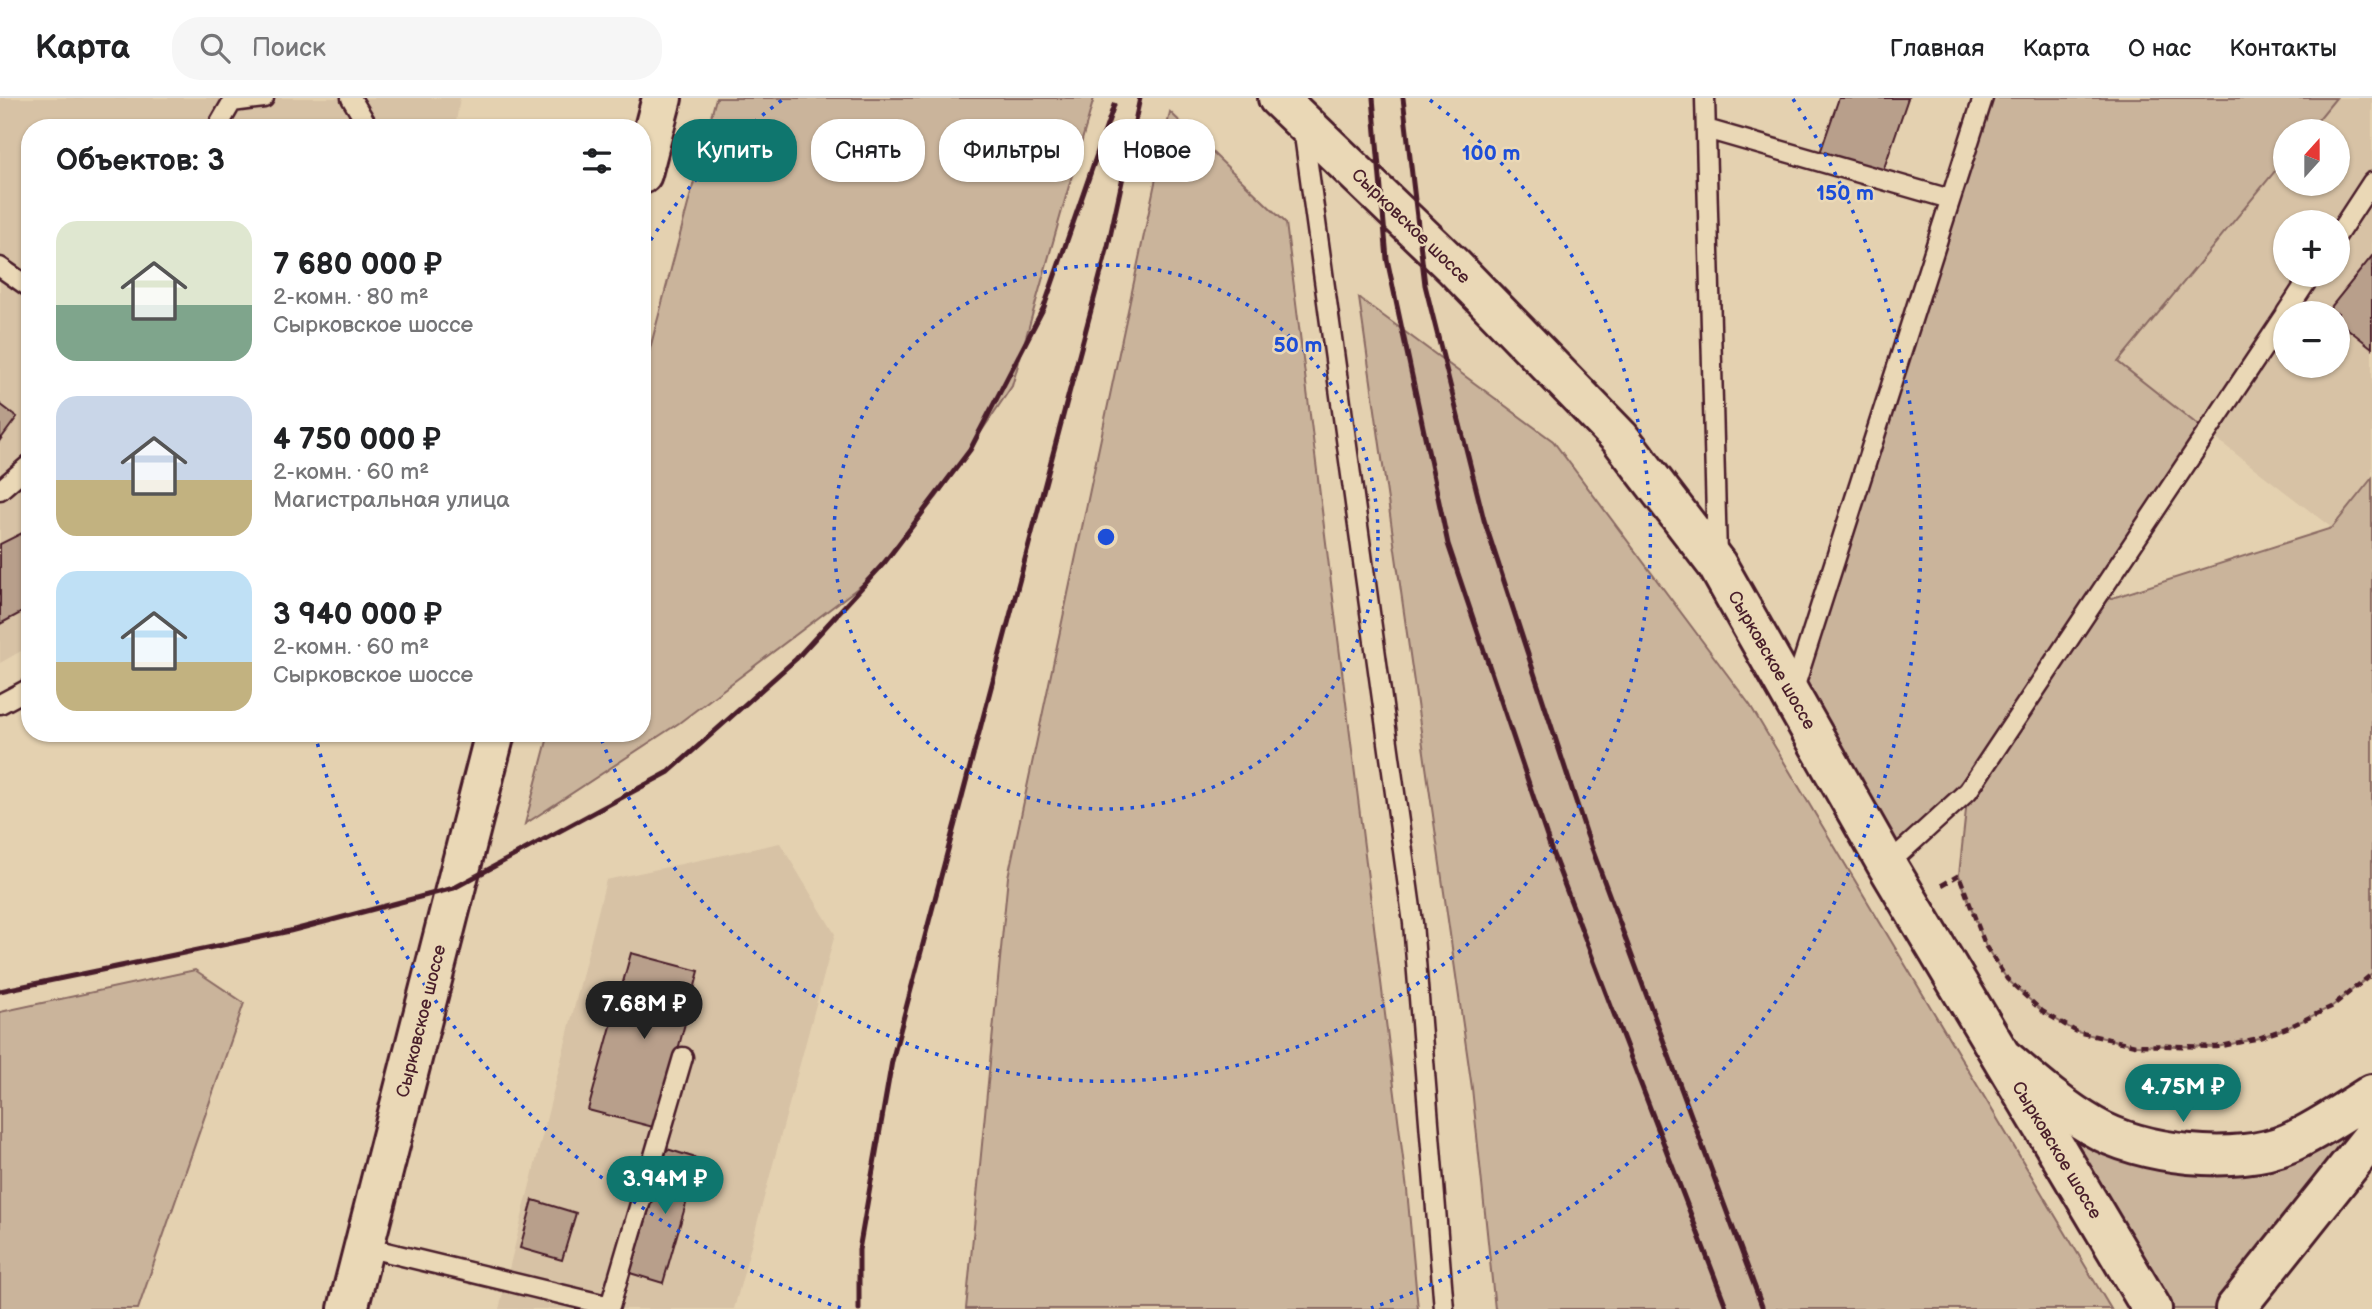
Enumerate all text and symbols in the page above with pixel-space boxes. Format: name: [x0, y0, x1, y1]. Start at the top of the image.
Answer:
search box: [172, 17, 662, 80]
text: Карта: [35, 28, 130, 68]
icon: search: [196, 29, 234, 67]
text: Поиск: [252, 33, 326, 64]
text: Главная: [1890, 34, 1984, 63]
text: Карта: [2022, 34, 2090, 63]
text: О нас: [2128, 34, 2191, 63]
text: Контакты: [2229, 34, 2337, 63]
chip: Купить: [672, 119, 797, 182]
chip: Снять: [811, 119, 925, 182]
chip: Фильтры: [939, 119, 1084, 182]
chip: Новое: [1098, 119, 1215, 182]
north arrow: [2273, 119, 2350, 196]
map controls: [2273, 119, 2350, 378]
text: 100 m: [1462, 141, 1520, 166]
icon: filters: [578, 142, 616, 180]
text: Объектов: 3: [56, 143, 225, 179]
street label: Сырковское шоссе: [1347, 164, 1474, 288]
text: 150 m: [1816, 181, 1874, 206]
button: +: [2273, 210, 2350, 287]
text: 7 680 000 ₽: [273, 247, 442, 283]
icon: home: [112, 249, 196, 333]
text: 2-комн. · 80 m²: [273, 283, 429, 311]
button: −: [2273, 301, 2350, 378]
text: Сырковское шоссе: [273, 311, 473, 339]
text: 50 m: [1274, 333, 1322, 358]
text: 4 750 000 ₽: [273, 422, 441, 458]
icon: home: [112, 424, 196, 508]
text: 2-комн. · 60 m²: [273, 458, 429, 486]
text: Магистральная улица: [273, 486, 510, 514]
centre of rings: [1094, 525, 1118, 549]
street label: Сырковское шоссе: [1723, 587, 1820, 733]
text: 3 940 000 ₽: [273, 597, 442, 633]
icon: home: [112, 599, 196, 683]
text: 2-комн. · 60 m²: [273, 633, 429, 661]
text: Сырковское шоссе: [273, 661, 473, 689]
street label: Сырковское шоссе: [392, 943, 451, 1100]
pin: 7.68M ₽: [579, 982, 709, 1041]
text: 7.68M ₽: [602, 990, 686, 1018]
pin: 4.75M ₽: [2118, 1065, 2248, 1124]
text: 4.75M ₽: [2141, 1073, 2225, 1101]
street label: Сырковское шоссе: [2007, 1078, 2106, 1223]
pin: 3.94M ₽: [600, 1156, 730, 1216]
text: 3.94M ₽: [623, 1165, 707, 1193]

